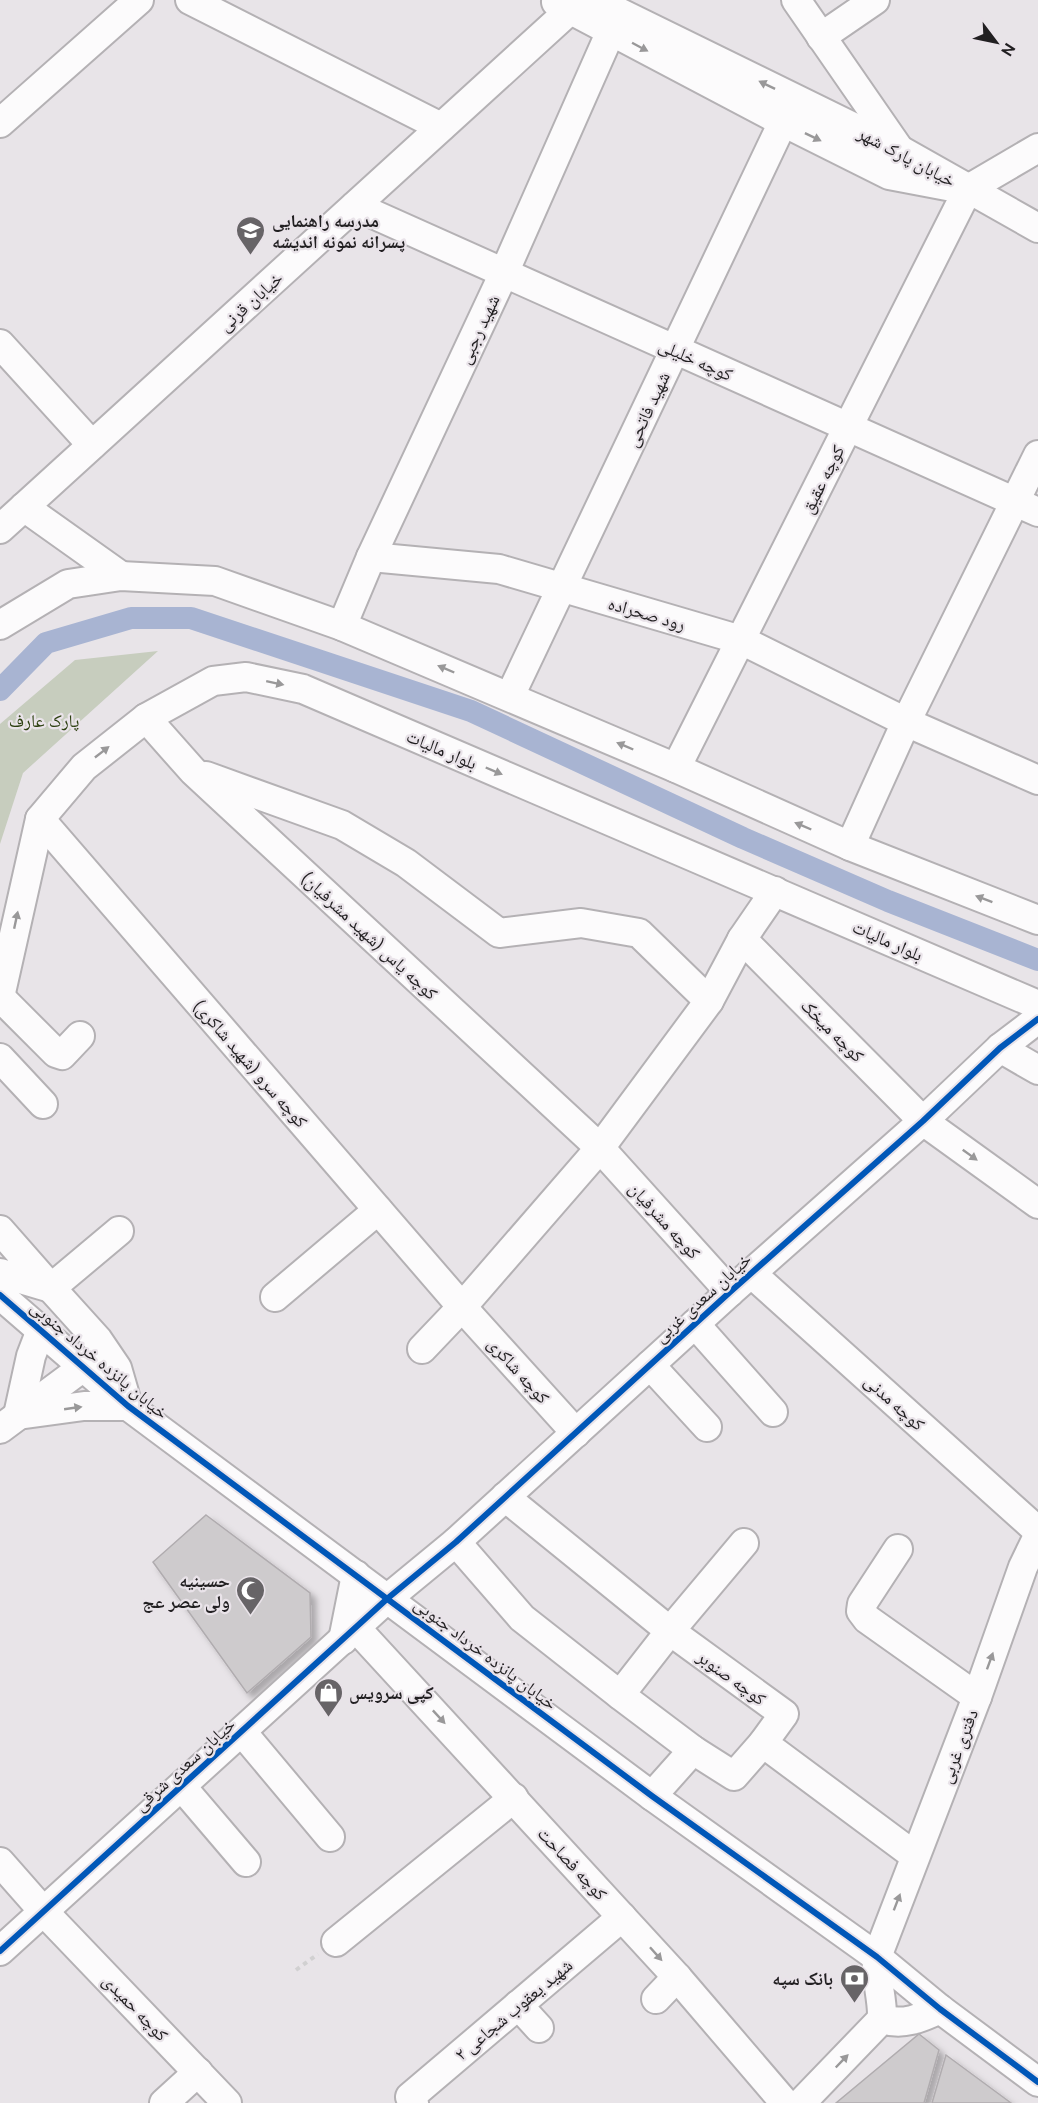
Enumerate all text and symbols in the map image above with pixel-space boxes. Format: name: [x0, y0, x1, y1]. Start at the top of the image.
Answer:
north arrow: [966, 12, 1026, 72]
text: N: [998, 40, 1020, 60]
one-way arrow: [632, 42, 649, 52]
one-way arrow: [758, 80, 776, 90]
street label: خیابان پارک شهر: [853, 121, 959, 192]
one-way arrow: [805, 132, 822, 142]
place label: مدرسه راهنمایی پسرانه نمونه اندیشه: [272, 210, 405, 253]
school or university icon: مدرسه راهنمایی پسرانه نمونه اندیشه: [235, 214, 267, 256]
street label: خیابان قرنی: [214, 267, 287, 336]
street label: شهید رجبی: [453, 291, 504, 368]
street label: کوچه خلیلی: [655, 334, 737, 386]
street label: شهید فاتحی: [621, 368, 675, 451]
street label: کوچه عقیق: [796, 441, 850, 517]
street label: رود صحراده: [606, 592, 688, 635]
one-way arrow: [436, 664, 454, 674]
one-way arrow: [266, 679, 285, 688]
park label: پارک عارف: [9, 710, 79, 732]
street label: بلوار مالیات: [403, 725, 480, 774]
one-way arrow: [616, 740, 634, 750]
one-way arrow: [95, 747, 110, 759]
one-way arrow: [486, 766, 504, 776]
one-way arrow: [793, 821, 811, 831]
street label: کوچه یاس (شهید مشرفیان): [297, 867, 442, 1005]
one-way arrow: [974, 893, 992, 903]
one-way arrow: [12, 910, 22, 929]
street label: بلوار مالیات: [849, 916, 926, 966]
street label: کوچه سرو (شهید شاکری): [189, 995, 312, 1133]
street label: کوچه میخک: [796, 995, 869, 1067]
one-way arrow: [962, 1149, 978, 1161]
street label: کوچه مشرفیان: [624, 1178, 705, 1264]
street label: خیابان سعدی غربی: [649, 1248, 756, 1347]
street label: خیابان پانزده خرداد جنوبی: [26, 1296, 173, 1424]
street label: کوچه شاکری: [483, 1333, 554, 1409]
street label: کوچه مدنی: [860, 1370, 929, 1436]
one-way arrow: [63, 1403, 82, 1412]
place label: حسینیه ولی عصر عج: [142, 1570, 230, 1614]
mosque icon: حسینیه ولی عصر عج: [235, 1574, 267, 1616]
street label: خیابان پانزده خرداد جنوبی: [410, 1593, 561, 1715]
street label: کوچه صنوبر: [692, 1645, 771, 1710]
one-way arrow: [985, 1652, 995, 1670]
shop icon: کپی سرویس: [312, 1676, 344, 1718]
place label: کپی سرویس: [349, 1682, 434, 1704]
street label: دفتری غربی: [935, 1706, 983, 1787]
one-way arrow: [432, 1709, 445, 1724]
street label: خیابان سعدی شرقی: [129, 1713, 240, 1816]
street label: کوچه فصاحت: [533, 1823, 612, 1905]
one-way arrow: [893, 1893, 903, 1911]
one-way arrow: [649, 1946, 663, 1961]
street label: شهید یعقوب شجاعی ۲: [450, 1954, 577, 2065]
bank icon: بانک سپه: [838, 1962, 870, 2004]
place label: بانک سپه: [772, 1968, 833, 1990]
street label: کوچه حمیدی: [98, 1970, 173, 2046]
one-way arrow: [835, 2053, 849, 2068]

